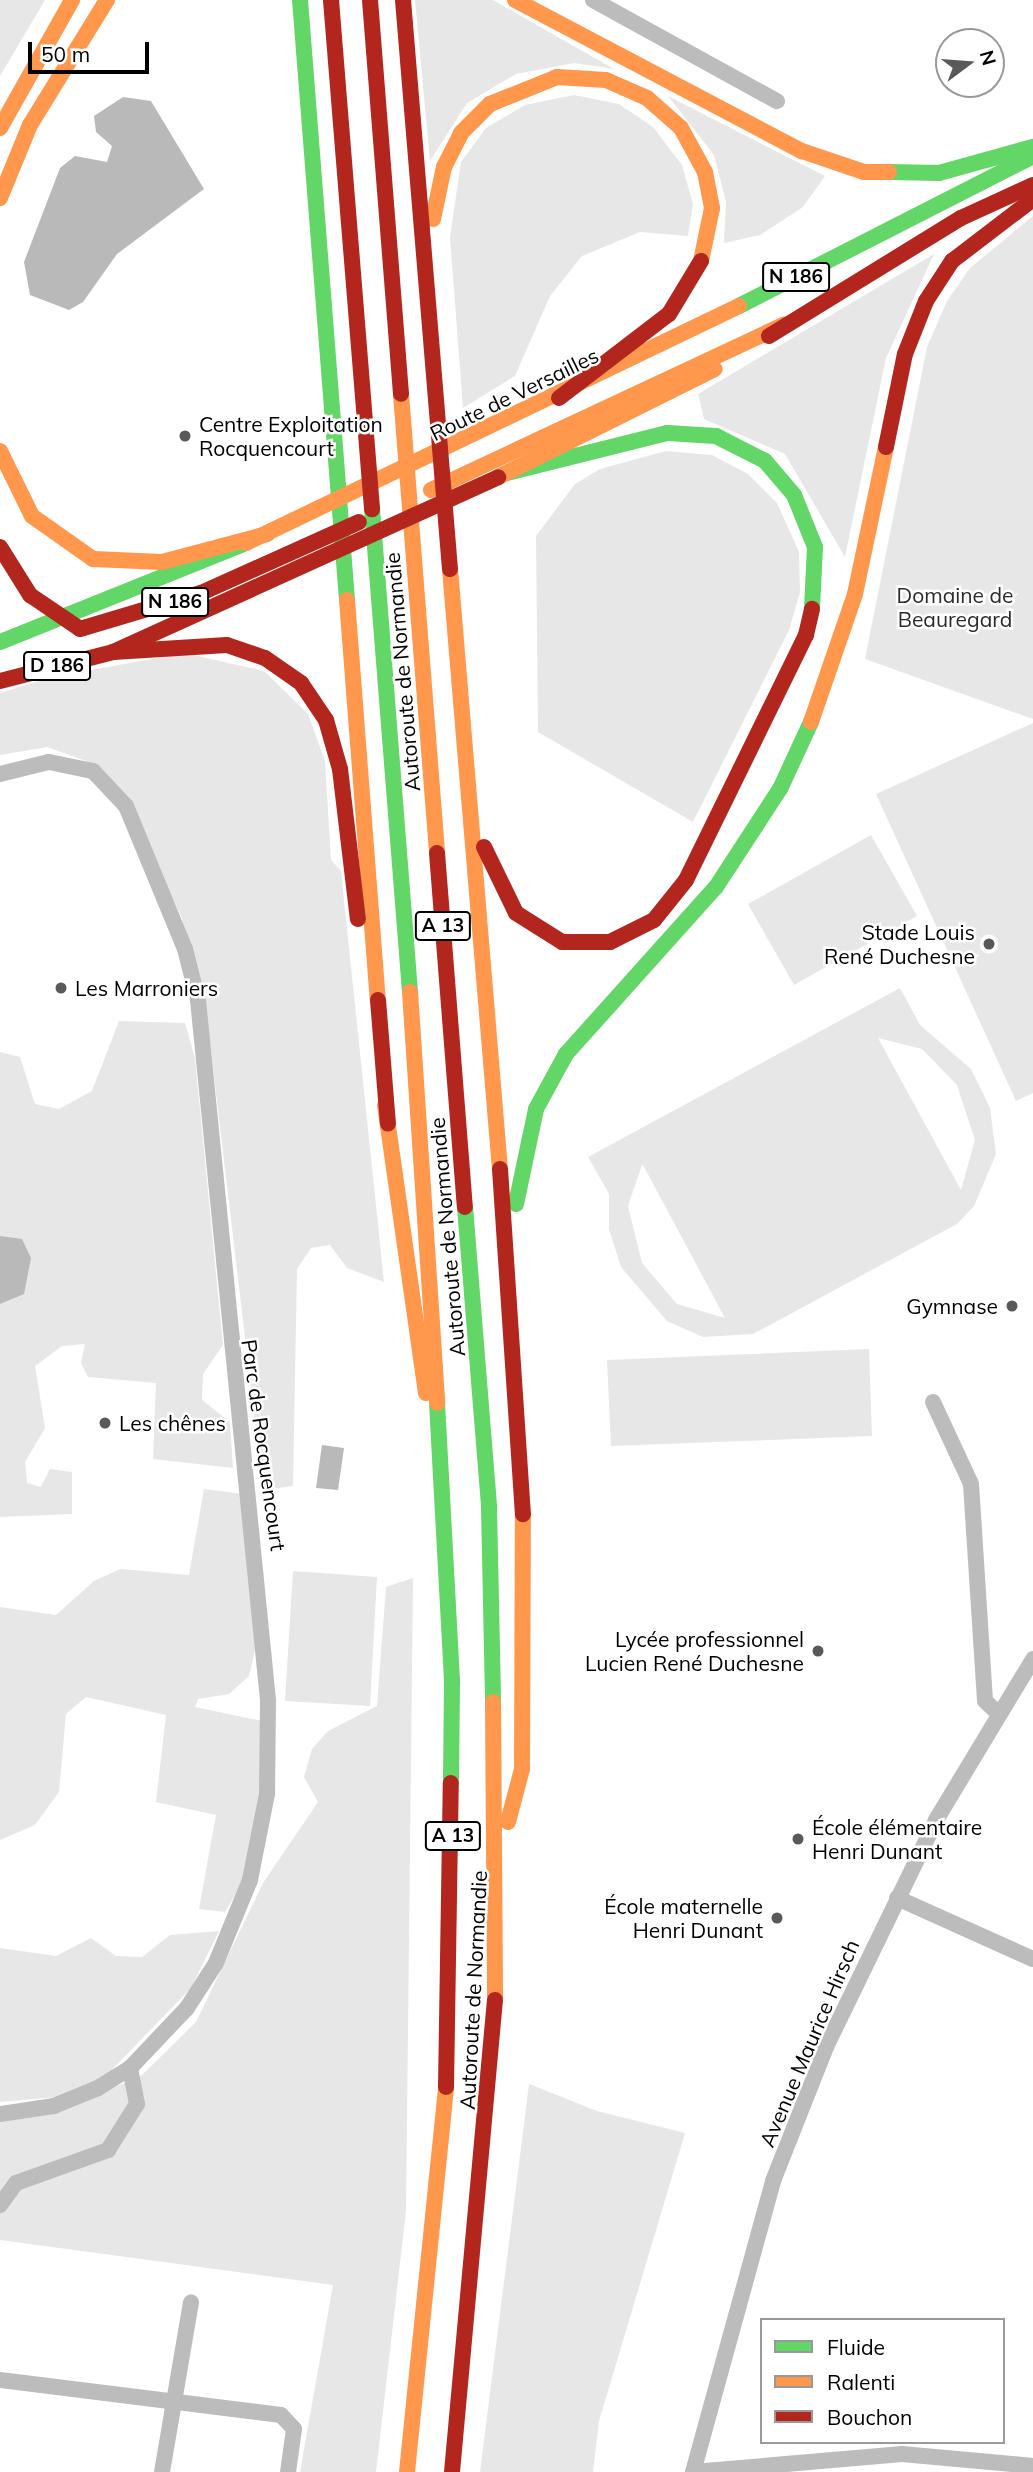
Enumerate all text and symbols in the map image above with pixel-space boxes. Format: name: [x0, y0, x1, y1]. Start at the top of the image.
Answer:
scale bar: [32, 28, 152, 72]
north arrow: [935, 28, 1005, 98]
text: 50 m: [41, 41, 90, 67]
text: N: [975, 48, 1002, 68]
road number: N 186: [761, 262, 831, 292]
street label: Route de Versailles: [426, 342, 602, 446]
place label: Centre Exploitation Rocquencourt: [199, 411, 383, 461]
marker: Centre Exploitation Rocquencourt: [177, 428, 193, 444]
street label: Autoroute de Normandie: [379, 552, 425, 792]
park label: Domaine de Beauregard: [897, 582, 1013, 632]
road number: N 186: [140, 586, 210, 618]
road number: D 186: [22, 650, 92, 681]
road number: A 13: [413, 910, 473, 942]
place label: Stade Louis René Duchesne: [824, 919, 975, 969]
marker: Stade Louis René Duchesne: [981, 936, 997, 952]
place label: Les Marroniers: [75, 975, 218, 1001]
marker: Les Marroniers: [53, 980, 69, 996]
street label: Autoroute de Normandie: [424, 1117, 470, 1357]
place label: Gymnase: [906, 1293, 998, 1319]
marker: Gymnase: [1004, 1298, 1020, 1314]
street label: Parc de Rocquencourt: [237, 1338, 291, 1552]
place label: Les chênes: [119, 1410, 226, 1436]
marker: Les chênes: [97, 1415, 113, 1431]
place label: Lycée professionnel Lucien René Duchesne: [585, 1626, 804, 1676]
marker: Lycée professionnel Lucien René Duchesne: [810, 1643, 826, 1659]
place label: École élémentaire Henri Dunant: [812, 1814, 982, 1864]
road number: A 13: [423, 1820, 483, 1852]
marker: École élémentaire Henri Dunant: [790, 1831, 806, 1847]
street label: Autoroute de Normandie: [454, 1870, 492, 2110]
place label: École maternelle Henri Dunant: [604, 1893, 763, 1943]
marker: École maternelle Henri Dunant: [769, 1910, 785, 1926]
street label: Avenue Maurice Hirsch: [754, 1936, 864, 2150]
legend: [760, 2318, 1005, 2444]
text: Fluide: [827, 2334, 885, 2360]
text: Ralenti: [827, 2369, 895, 2395]
text: Bouchon: [827, 2404, 912, 2430]

